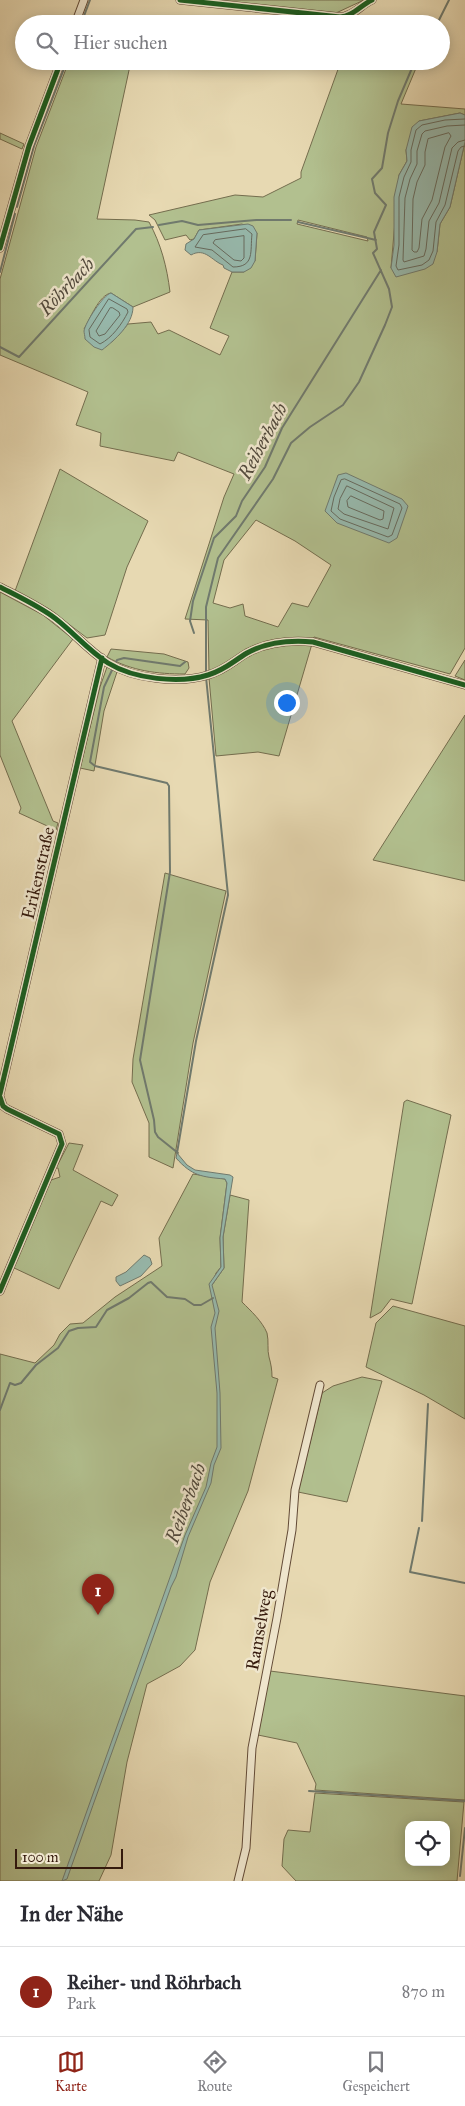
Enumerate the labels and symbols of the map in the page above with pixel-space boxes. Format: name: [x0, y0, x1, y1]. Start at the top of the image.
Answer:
water label: Röhrbach: [33, 253, 99, 321]
water label: Reiherbach: [232, 399, 292, 484]
your location: [274, 690, 300, 716]
street label: Erikenstraße: [17, 825, 59, 921]
water label: Reiherbach: [160, 1460, 211, 1547]
pin: 1: [82, 1574, 114, 1615]
street label: Ramselweg: [241, 1587, 278, 1672]
scale bar: [15, 1846, 122, 1869]

